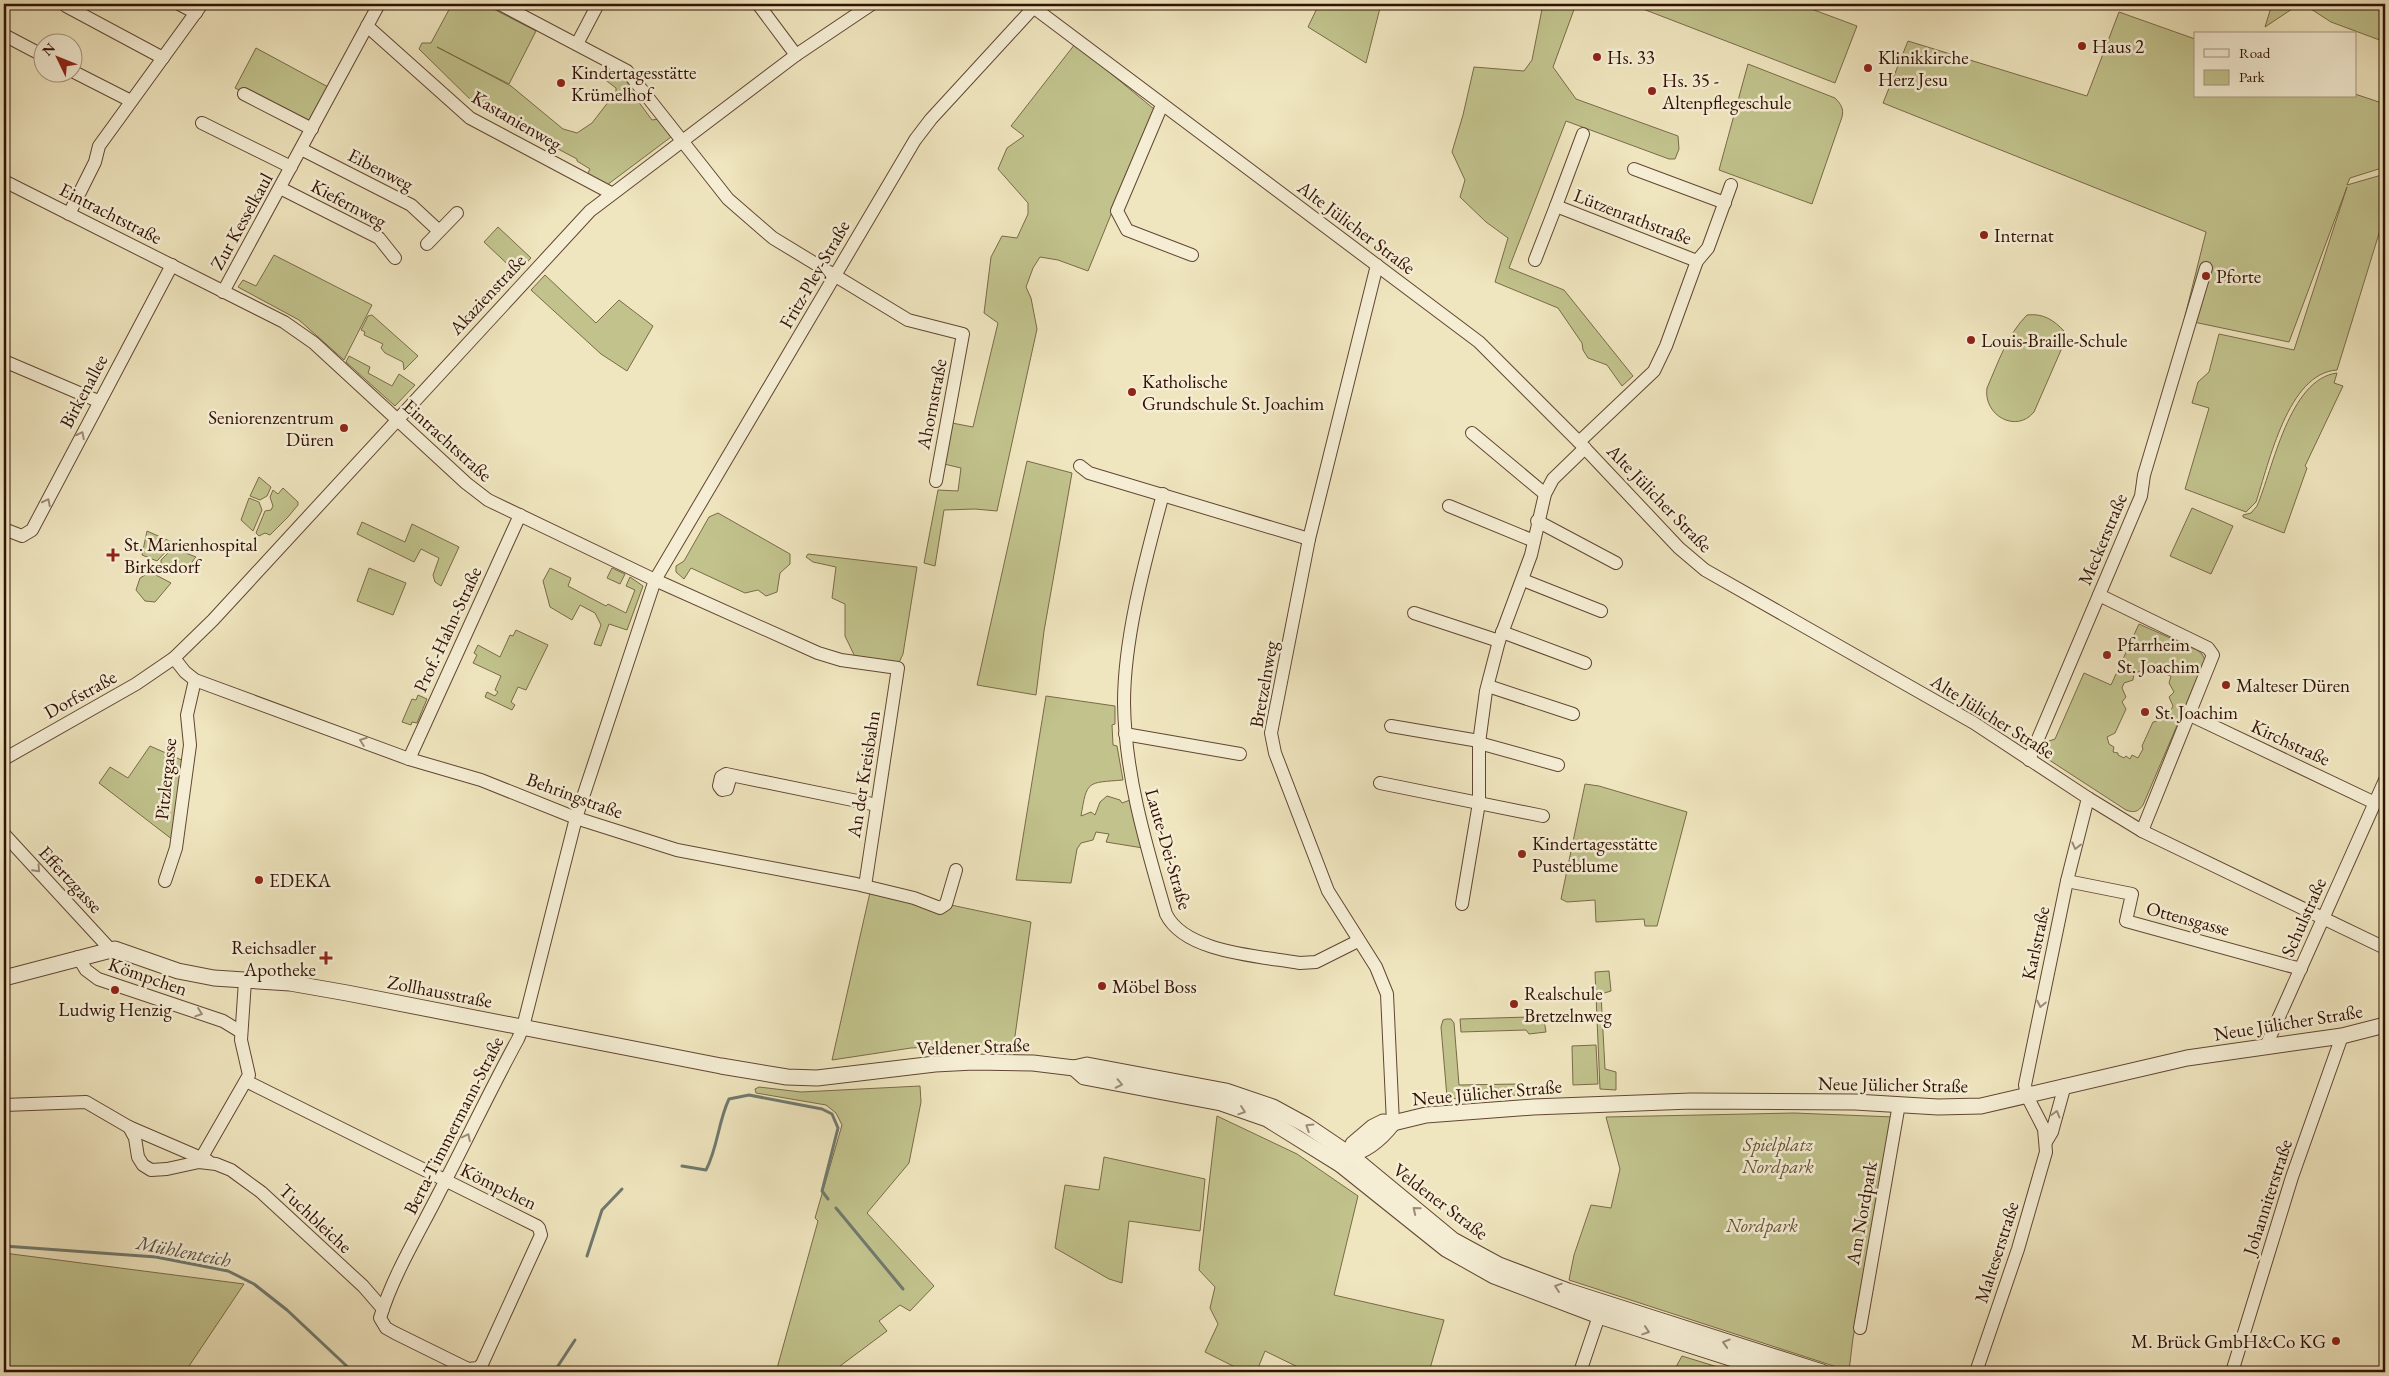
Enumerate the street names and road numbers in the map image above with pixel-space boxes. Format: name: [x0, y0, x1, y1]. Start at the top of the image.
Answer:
street label: Kastanienweg: [467, 85, 567, 157]
street label: Eibenweg: [344, 142, 418, 197]
street label: Zur Kesselkaul: [204, 168, 279, 274]
street label: Kiefernweg: [307, 173, 392, 234]
street label: Alte Jülicher Straße: [1292, 174, 1421, 280]
street label: Eintrachtstraße: [55, 177, 166, 250]
street label: Lützenrathstraße: [1570, 183, 1695, 250]
street label: Fritz-Pley-Straße: [773, 216, 855, 333]
street label: Akazienstraße: [443, 249, 531, 341]
street label: Birkenallee: [54, 350, 113, 432]
street label: Ahornstraße: [910, 357, 953, 452]
street label: Eintrachtstraße: [398, 394, 498, 487]
street label: Alte Jülicher Straße: [1601, 438, 1718, 558]
street label: Meckerstraße: [2072, 489, 2133, 589]
street label: Prof.-Hahn-Straße: [407, 562, 487, 696]
street label: Bretzelnweg: [1244, 638, 1284, 729]
street label: Dorfstraße: [40, 664, 121, 725]
street label: Alte Jülicher Straße: [1925, 668, 2059, 764]
street label: An der Kreisbahn: [841, 709, 886, 840]
street label: Kirchstraße: [2247, 713, 2334, 772]
street label: Pitzlergasse: [149, 737, 182, 821]
street label: Behringstraße: [523, 767, 626, 824]
street label: Laute-Dei-Straße: [1139, 786, 1198, 912]
street label: Effertzgasse: [33, 840, 108, 918]
street label: Schulstraße: [2275, 874, 2332, 961]
street label: Ottensgasse: [2143, 895, 2232, 942]
street label: Karlstraße: [2016, 904, 2055, 982]
street label: Kömpchen: [105, 951, 191, 1002]
street label: Zollhausstraße: [385, 969, 494, 1014]
street label: Neue Jülicher Straße: [2212, 998, 2364, 1047]
street label: Berta-Timmermann-Straße: [398, 1032, 509, 1218]
street label: Veldener Straße: [916, 1032, 1030, 1061]
street label: Neue Jülicher Straße: [1818, 1071, 1968, 1098]
street label: Neue Jülicher Straße: [1411, 1074, 1563, 1111]
street label: Johanniterstraße: [2236, 1136, 2298, 1260]
street label: Kömpchen: [456, 1157, 541, 1216]
street label: Veldener Straße: [1388, 1157, 1493, 1245]
street label: Am Nordpark: [1840, 1158, 1883, 1268]
street label: Tuchbleiche: [274, 1178, 358, 1259]
street label: Malteserstraße: [1968, 1198, 2025, 1306]

